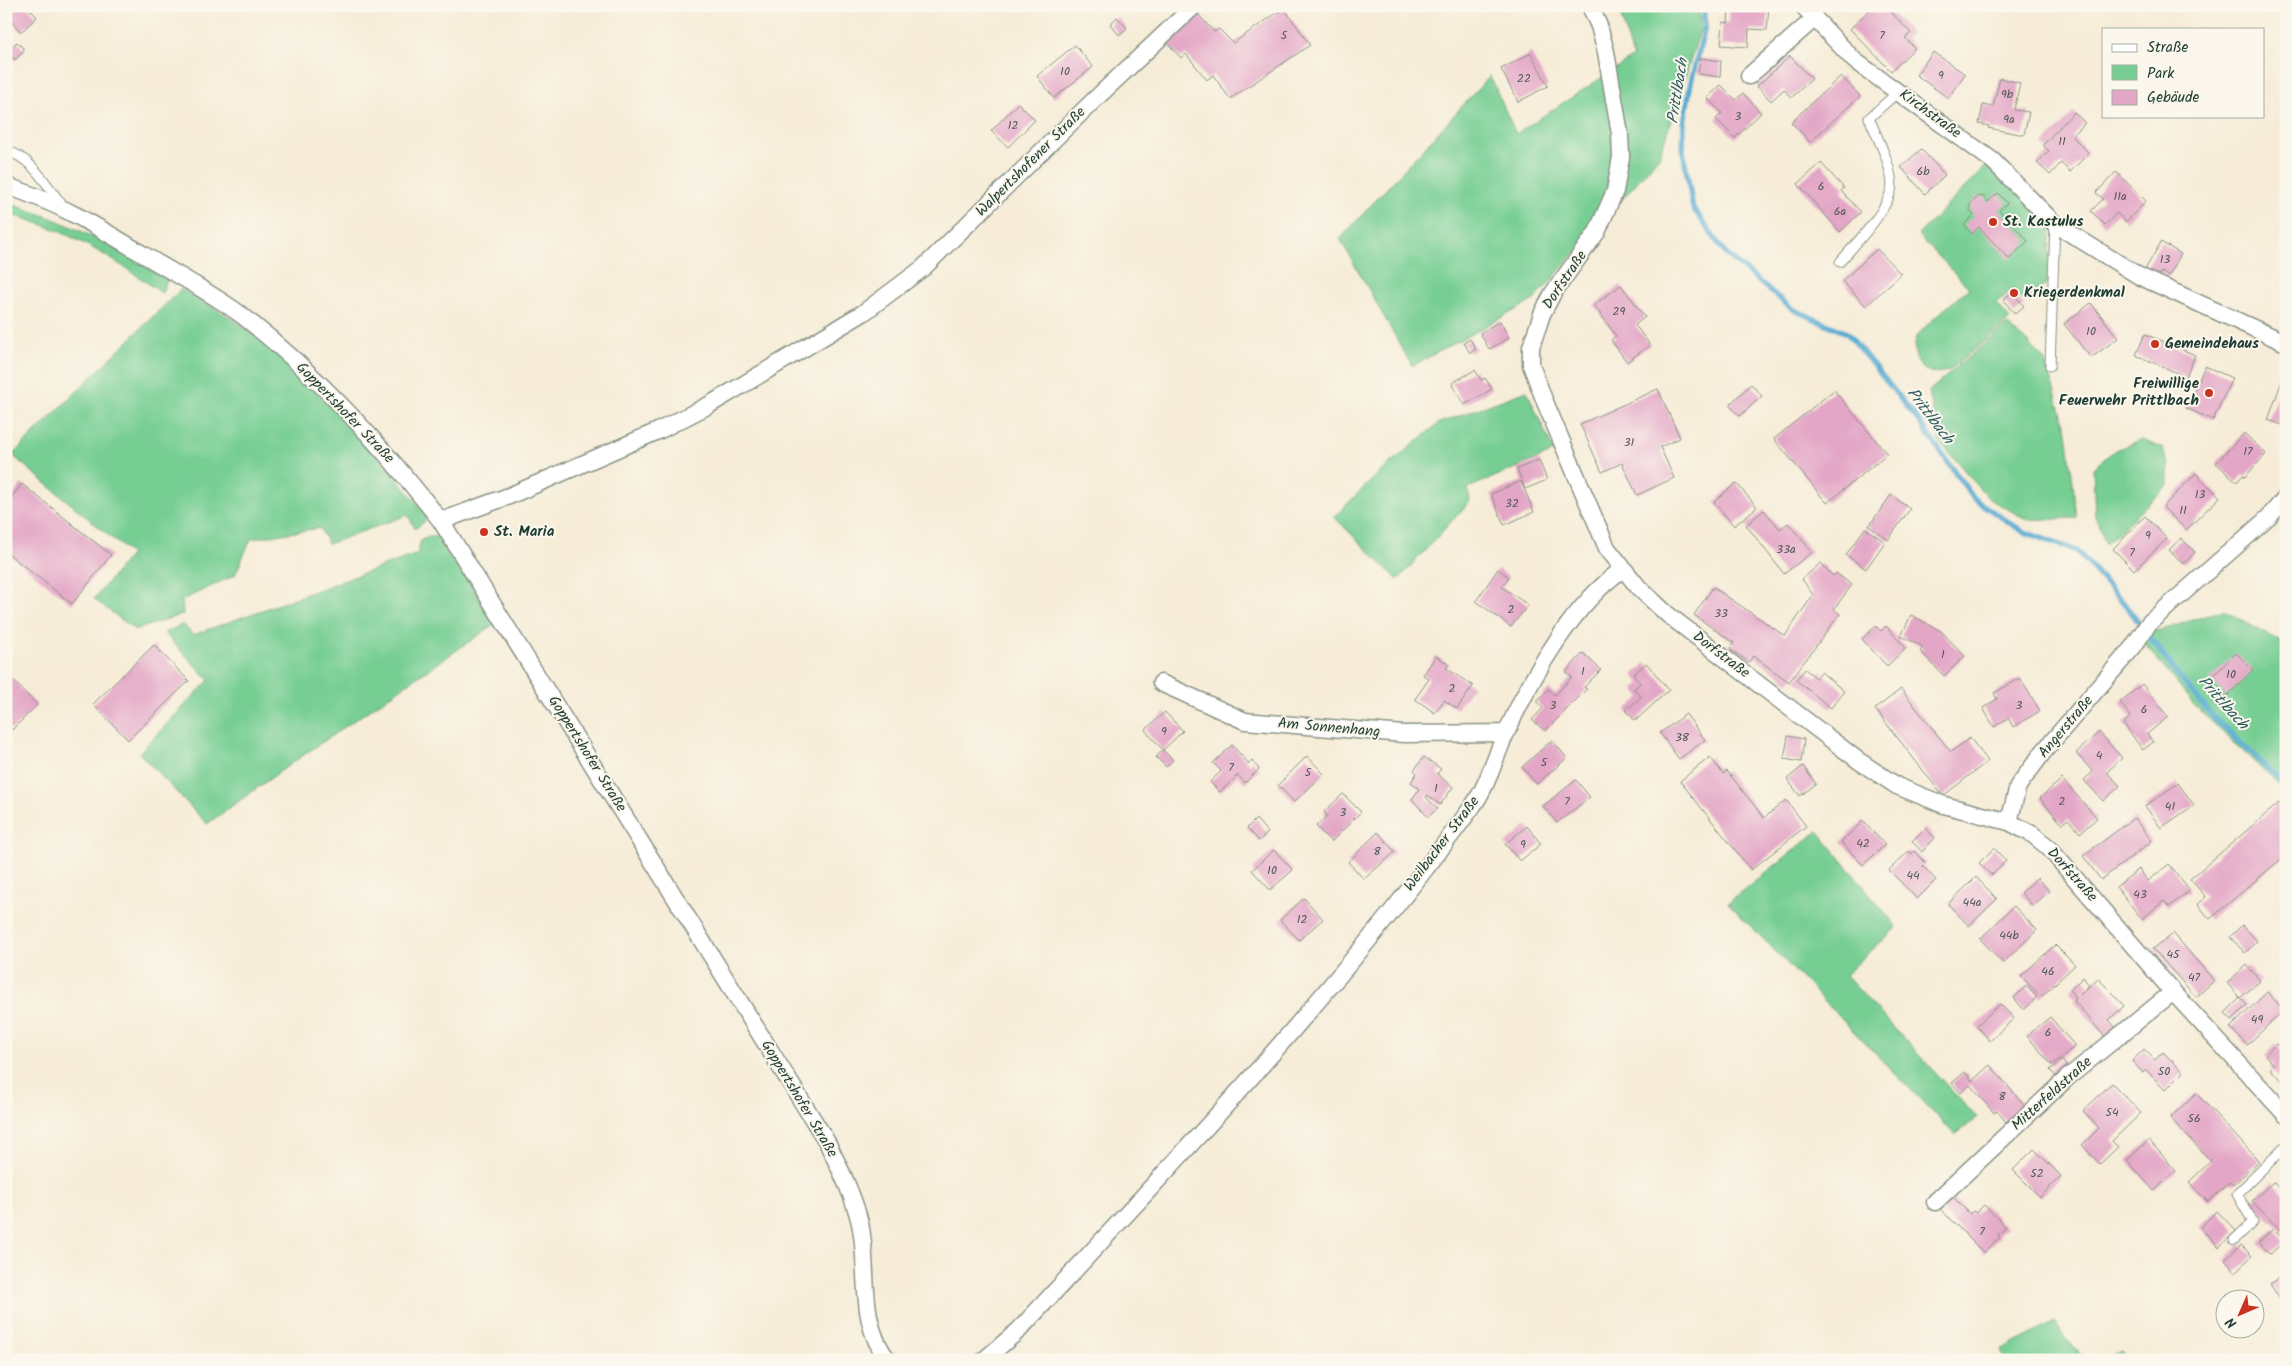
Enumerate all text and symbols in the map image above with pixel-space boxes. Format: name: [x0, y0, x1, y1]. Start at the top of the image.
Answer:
house number: 5: [1281, 26, 1289, 45]
house number: 7: [1879, 26, 1885, 45]
legend: [2102, 28, 2264, 118]
text: Straße: [2147, 36, 2189, 60]
water label: Prittlbach: [1661, 55, 1696, 125]
house number: 10: [1060, 62, 1070, 81]
text: Park: [2147, 62, 2175, 86]
house number: 9: [1938, 66, 1944, 85]
house number: 22: [1517, 69, 1531, 88]
street label: Kirchstraße: [1894, 83, 1966, 145]
house number: 9b: [2001, 85, 2014, 104]
text: Gebäude: [2147, 86, 2200, 110]
street label: Walpertshofener Straße: [970, 101, 1092, 223]
house number: 3: [1735, 107, 1742, 126]
house number: 9a: [2003, 110, 2015, 129]
house number: 12: [1008, 116, 1018, 135]
house number: 11: [2058, 132, 2066, 151]
house number: 6b: [1917, 162, 1930, 181]
house number: 6: [1818, 177, 1824, 196]
house number: 11a: [2113, 187, 2127, 206]
house number: 6a: [1834, 202, 1847, 221]
place label: St. Kastulus: [2003, 210, 2083, 234]
marker: St. Kastulus: [1987, 216, 1999, 228]
street label: Dorfstraße: [1536, 245, 1594, 314]
house number: 13: [2160, 250, 2170, 269]
place label: Kriegerdenkmal: [2024, 281, 2125, 305]
marker: Kriegerdenkmal: [2008, 287, 2020, 299]
house number: 29: [1613, 302, 1626, 321]
house number: 10: [2086, 322, 2096, 341]
place label: Gemeindehaus: [2165, 332, 2259, 356]
marker: Gemeindehaus: [2149, 338, 2161, 350]
street label: Goppertshofer Straße: [290, 357, 400, 470]
place label: Freiwillige Feuerwehr Prittlbach: [2059, 372, 2200, 413]
water label: Prittlbach: [1900, 382, 1961, 451]
marker: Freiwillige Feuerwehr Prittlbach: [2203, 387, 2215, 399]
house number: 31: [1624, 433, 1635, 452]
house number: 17: [2243, 442, 2253, 461]
house number: 13: [2195, 485, 2205, 504]
house number: 32: [1505, 494, 1519, 513]
house number: 11: [2179, 501, 2187, 520]
place label: St. Maria: [494, 520, 555, 544]
marker: St. Maria: [478, 526, 490, 538]
house number: 9: [2145, 526, 2151, 545]
house number: 33a: [1776, 540, 1796, 559]
house number: 7: [2129, 543, 2135, 562]
house number: 2: [1508, 600, 1515, 619]
house number: 33: [1714, 604, 1728, 623]
street label: Dorfstraße: [1687, 625, 1755, 685]
house number: 1: [1941, 645, 1945, 664]
house number: 1: [1581, 662, 1585, 681]
house number: 10: [2226, 665, 2236, 684]
water label: Prittlbach: [2192, 670, 2255, 737]
house number: 2: [1449, 679, 1456, 698]
street label: Angerstraße: [2032, 690, 2100, 764]
street label: Goppertshofer Straße: [541, 691, 633, 817]
house number: 3: [1550, 696, 1557, 715]
house number: 3: [2016, 696, 2023, 715]
house number: 6: [2141, 700, 2147, 719]
street label: Am Sonnenhang: [1277, 712, 1381, 744]
house number: 9: [1161, 722, 1167, 741]
house number: 38: [1675, 728, 1690, 747]
house number: 4: [2096, 746, 2103, 765]
house number: 5: [1541, 753, 1549, 772]
house number: 7: [1228, 758, 1234, 777]
house number: 5: [1305, 763, 1313, 782]
house number: 1: [1434, 779, 1438, 798]
street label: Weilbacher Straße: [1398, 791, 1486, 897]
house number: 7: [1564, 792, 1570, 811]
house number: 2: [2059, 792, 2066, 811]
house number: 41: [2165, 797, 2175, 816]
house number: 3: [1340, 803, 1347, 822]
house number: 42: [1856, 834, 1870, 853]
house number: 9: [1520, 835, 1526, 854]
house number: 8: [1373, 842, 1381, 861]
street label: Dorfstraße: [2041, 842, 2103, 908]
house number: 10: [1267, 861, 1277, 880]
house number: 44: [1906, 866, 1920, 885]
house number: 43: [2133, 885, 2147, 904]
house number: 44a: [1963, 893, 1982, 912]
house number: 12: [1297, 910, 1307, 929]
house number: 44b: [1999, 926, 2019, 945]
house number: 45: [2166, 945, 2181, 964]
house number: 46: [2041, 962, 2055, 981]
house number: 47: [2188, 968, 2201, 987]
house number: 49: [2251, 1010, 2263, 1029]
house number: 6: [2045, 1023, 2051, 1042]
street label: Goppertshofer Straße: [754, 1036, 844, 1163]
street label: Mitterfeldstraße: [2006, 1051, 2098, 1137]
house number: 50: [2158, 1062, 2170, 1081]
house number: 8: [1998, 1087, 2006, 1106]
house number: 54: [2105, 1103, 2119, 1122]
house number: 56: [2187, 1109, 2201, 1128]
house number: 52: [2030, 1164, 2044, 1183]
house number: 7: [1979, 1222, 1985, 1241]
north arrow: [2214, 1288, 2264, 1338]
text: N: [2220, 1311, 2242, 1333]

